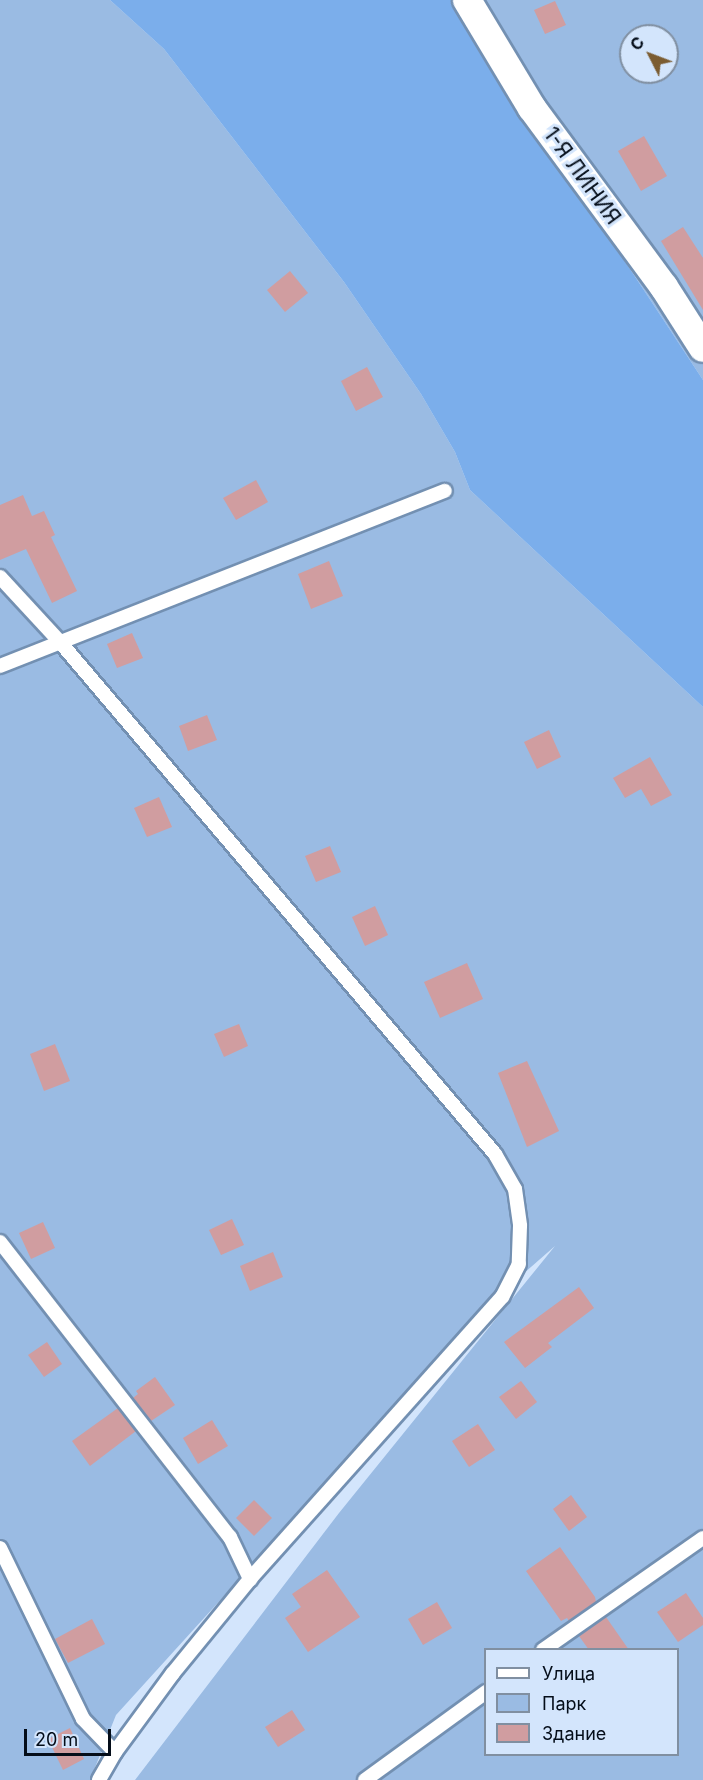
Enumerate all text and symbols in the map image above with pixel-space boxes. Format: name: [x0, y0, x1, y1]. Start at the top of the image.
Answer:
north arrow: [619, 24, 679, 84]
text: С: [626, 32, 649, 54]
street label: 1-Я ЛИНИЯ: [538, 122, 626, 230]
legend: [484, 1648, 679, 1756]
text: Улица: [542, 1663, 595, 1684]
text: Парк: [542, 1693, 586, 1714]
scale bar: [27, 1717, 114, 1755]
text: Здание: [542, 1723, 606, 1744]
text: 20 m: [35, 1729, 78, 1750]

